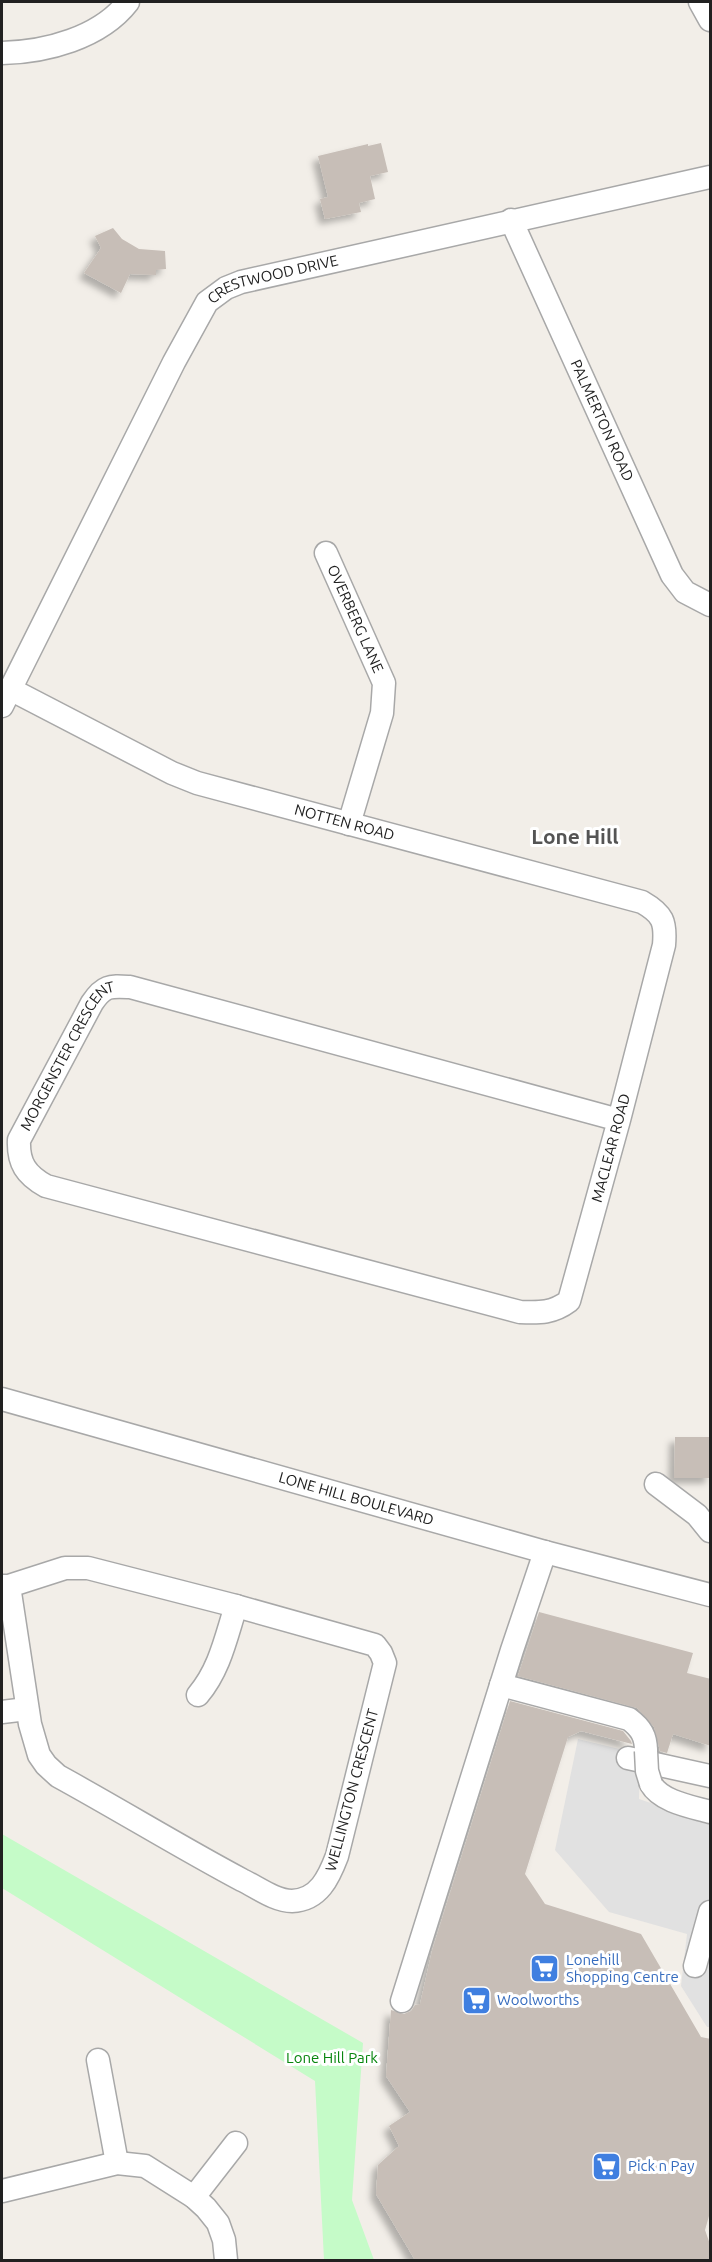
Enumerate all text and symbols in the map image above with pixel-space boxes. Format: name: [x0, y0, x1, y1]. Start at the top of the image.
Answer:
street label: CRESTWOOD DRIVE: [204, 252, 340, 307]
street label: PALMERTON ROAD: [567, 357, 637, 484]
street label: OVERBERG LANE: [324, 562, 387, 675]
street label: NOTTEN ROAD: [293, 800, 396, 843]
district label: Lone Hill: [531, 824, 619, 848]
street label: MORGENSTER CRESCENT: [17, 977, 116, 1133]
street label: MACLEAR ROAD: [588, 1092, 633, 1204]
street label: LONE HILL BOULEVARD: [277, 1468, 436, 1528]
street label: WELLINGTON CRESCENT: [322, 1706, 382, 1873]
place label: Lonehill Shopping Centre: [566, 1951, 679, 1985]
supermarket icon: Lonehill Shopping Centre: [529, 1953, 561, 1985]
supermarket icon: Woolworths: [460, 1984, 492, 2016]
place label: Woolworths: [497, 1991, 579, 2008]
park label: Lone Hill Park: [286, 2049, 378, 2066]
supermarket icon: Pick n Pay: [591, 2150, 623, 2182]
place label: Pick n Pay: [628, 2157, 694, 2174]

